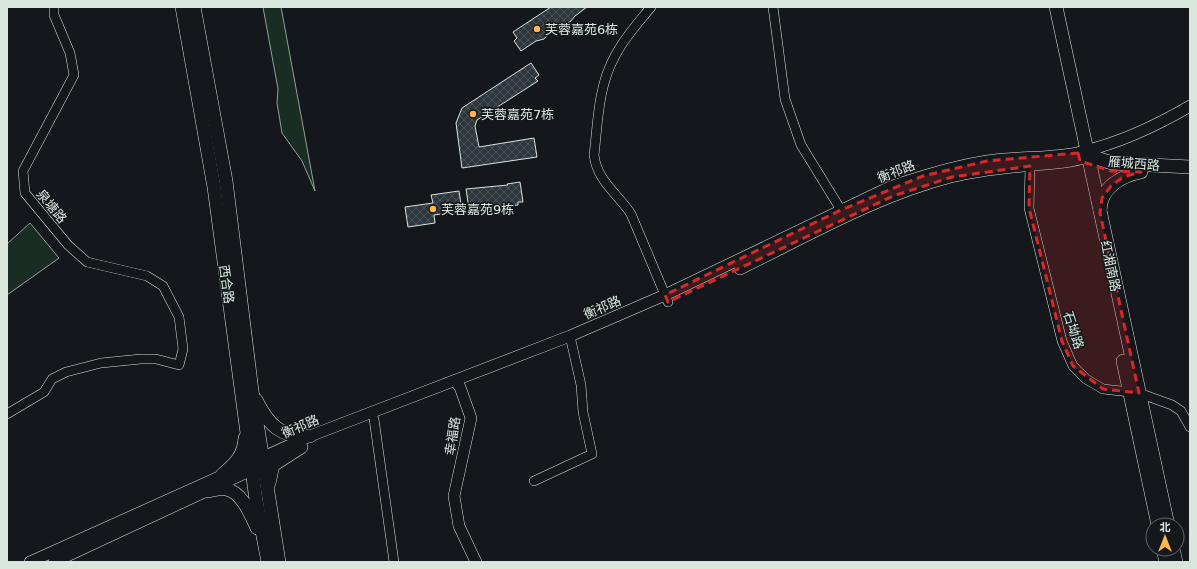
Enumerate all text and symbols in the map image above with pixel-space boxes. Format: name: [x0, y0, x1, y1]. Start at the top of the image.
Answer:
place label: 芙蓉嘉苑6栋: [545, 22, 618, 37]
marker: 芙蓉嘉苑6栋: [532, 24, 542, 34]
place label: 芙蓉嘉苑7栋: [481, 107, 554, 122]
marker: 芙蓉嘉苑7栋: [468, 109, 478, 119]
street label: 雁城西路: [1107, 154, 1161, 173]
street label: 衡祁路: [875, 157, 917, 185]
street label: 泉塘路: [33, 187, 70, 226]
place label: 芙蓉嘉苑9栋: [441, 202, 514, 217]
marker: 芙蓉嘉苑9栋: [428, 204, 438, 214]
street label: 红湘南路: [1098, 239, 1123, 293]
street label: 西合路: [216, 264, 237, 304]
street label: 衡祁路: [581, 293, 623, 322]
street label: 石坳路: [1060, 309, 1087, 351]
street label: 衡祁路: [279, 412, 321, 441]
street label: 幸福路: [442, 416, 463, 457]
north arrow: [1145, 517, 1185, 557]
text: 北: [1160, 521, 1171, 534]

